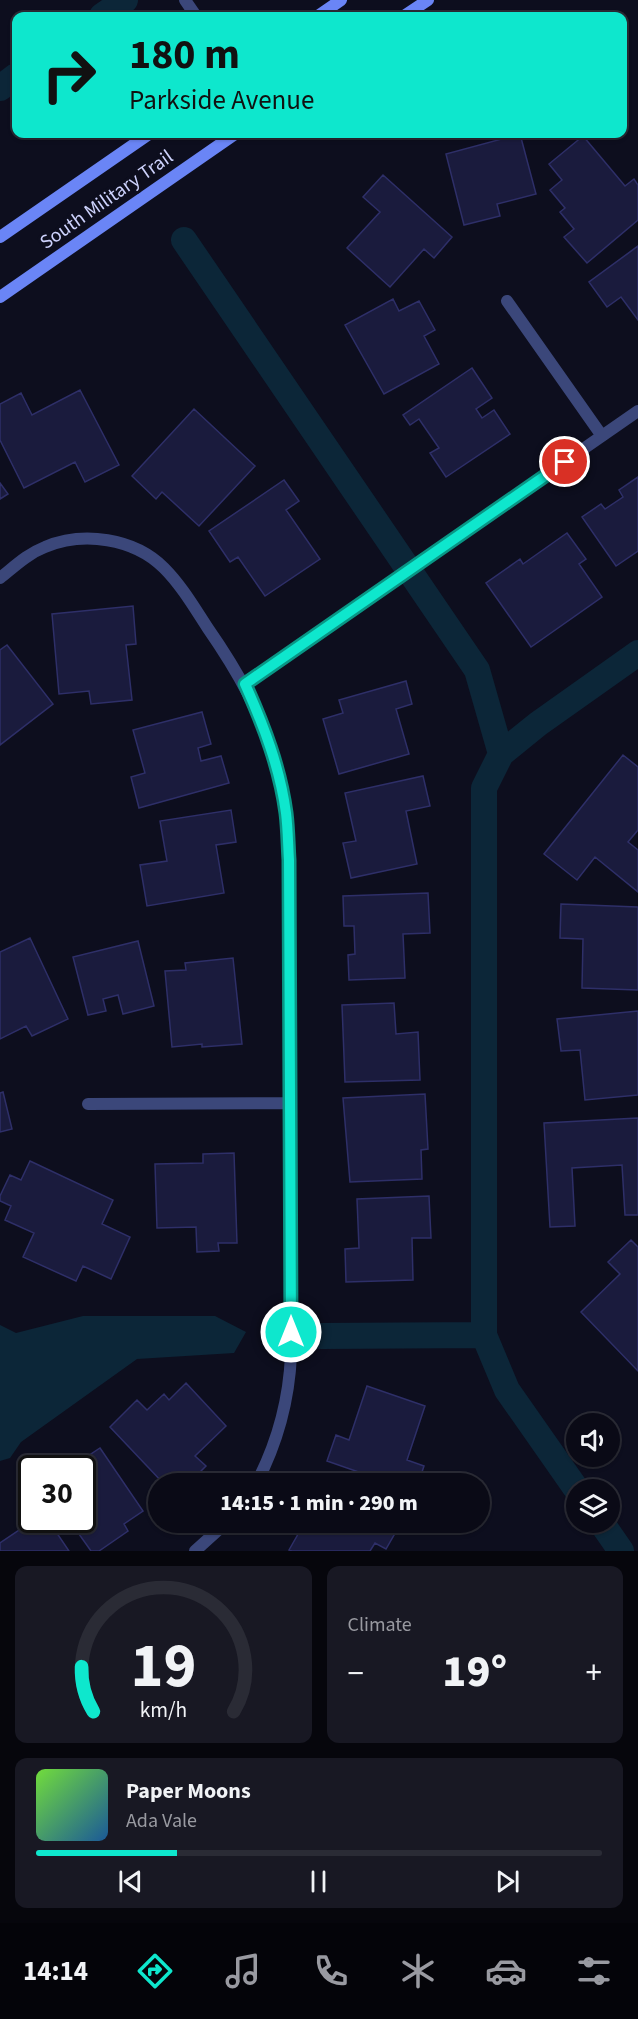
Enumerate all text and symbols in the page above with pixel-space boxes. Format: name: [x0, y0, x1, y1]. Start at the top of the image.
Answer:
text: 180 m: [129, 25, 240, 85]
icon: right: [30, 36, 108, 114]
text: Parkside Avenue: [129, 81, 314, 120]
street label: South Military Trail: [34, 143, 179, 256]
pin: [539, 436, 590, 487]
icon: arrive: [548, 445, 581, 478]
position arrow: [259, 1300, 323, 1364]
map controls: [566, 1413, 620, 1533]
button: sound: [566, 1413, 620, 1467]
speed limit sign: 30: [18, 1455, 96, 1533]
button: layers: [566, 1479, 620, 1533]
text: 14:15 · 1 min · 290 m: [220, 1487, 418, 1519]
text: Climate: [348, 1611, 412, 1639]
text: 19: [130, 1622, 196, 1711]
text: 19°: [442, 1640, 507, 1704]
text: −: [348, 1650, 364, 1697]
text: +: [586, 1650, 602, 1697]
text: km/h: [139, 1695, 187, 1726]
text: Paper Moons: [126, 1775, 251, 1807]
text: Ada Vale: [126, 1807, 197, 1835]
icon: previous: [114, 1865, 147, 1898]
icon: pause: [302, 1865, 335, 1898]
icon: next: [491, 1865, 524, 1898]
icon: directions: [134, 1950, 176, 1992]
icon: music: [222, 1950, 264, 1992]
icon: phone: [310, 1950, 352, 1992]
icon: climate: [397, 1950, 439, 1992]
icon: car: [485, 1950, 527, 1992]
icon: filters: [573, 1950, 615, 1992]
text: 14:14: [23, 1952, 88, 1991]

